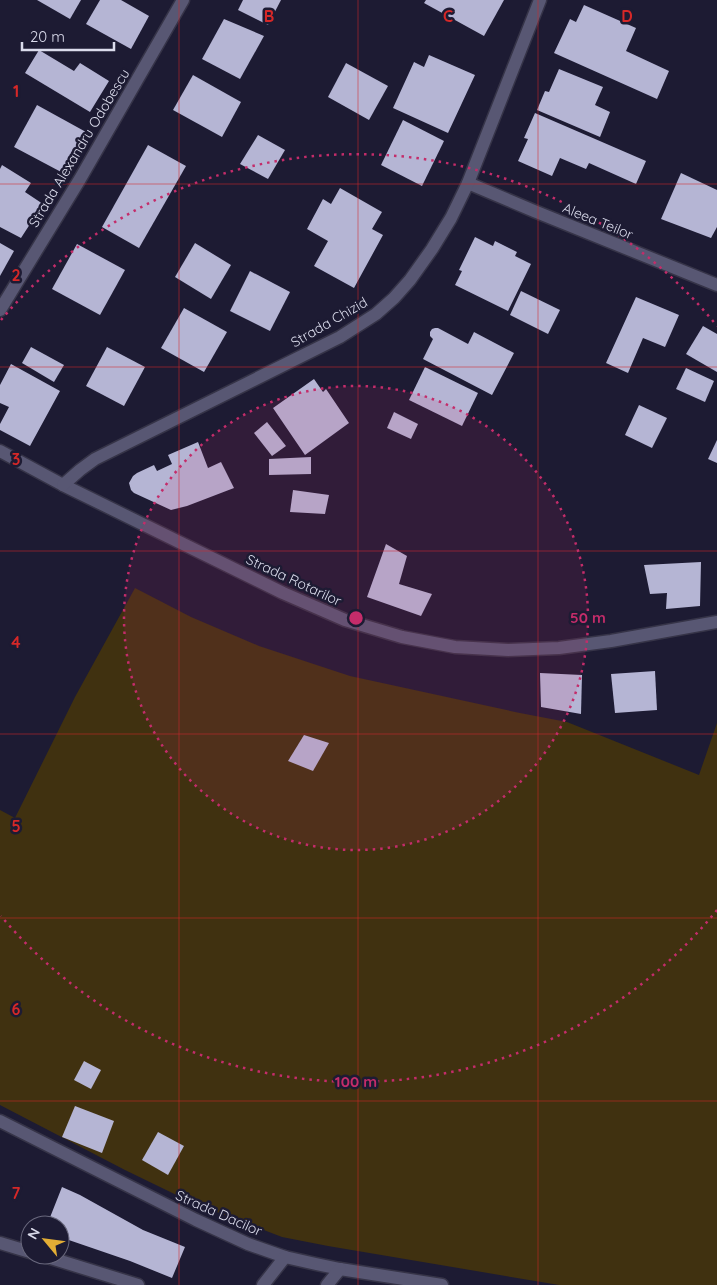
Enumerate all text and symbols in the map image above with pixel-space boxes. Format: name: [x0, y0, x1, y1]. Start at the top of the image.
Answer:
text: B: [264, 6, 274, 26]
text: C: [443, 6, 453, 26]
text: D: [621, 6, 633, 26]
scale bar: [22, 20, 115, 52]
text: 20 m: [30, 27, 65, 46]
street label: Strada Alexandru Odobescu: [24, 65, 134, 231]
text: 1: [13, 81, 19, 101]
street label: Aleea Teilor: [560, 199, 637, 244]
text: 2: [11, 265, 21, 285]
street label: Strada Chizid: [288, 293, 370, 351]
text: 3: [12, 449, 20, 469]
street label: Strada Rotarilor: [243, 550, 345, 610]
text: 50 m: [570, 608, 606, 627]
centre of rings: [347, 609, 365, 627]
text: 4: [11, 632, 21, 652]
text: 5: [11, 816, 21, 836]
text: 6: [12, 999, 21, 1019]
text: 100 m: [335, 1072, 377, 1091]
text: 7: [12, 1183, 21, 1203]
street label: Strada Dacilor: [173, 1186, 266, 1240]
north arrow: [20, 1215, 70, 1265]
text: N: [23, 1225, 44, 1243]

